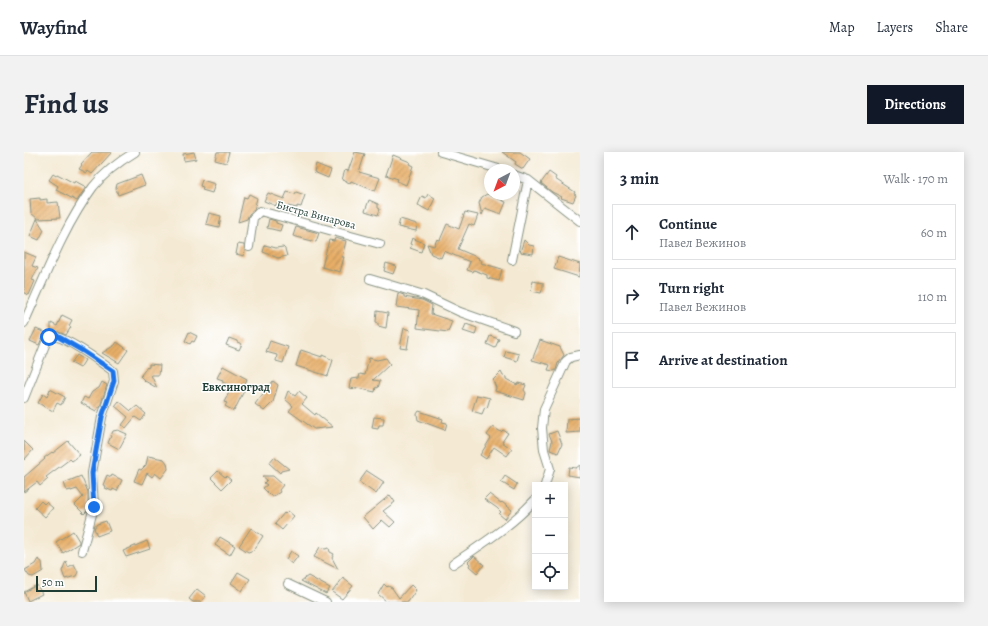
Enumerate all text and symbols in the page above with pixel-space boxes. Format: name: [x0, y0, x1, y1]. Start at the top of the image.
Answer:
text: Wayfind: [20, 15, 87, 41]
text: Map: [829, 18, 855, 37]
text: Layers: [877, 18, 913, 37]
text: Share: [935, 18, 968, 37]
text: Find us: [24, 85, 109, 123]
button: Directions: [867, 85, 964, 124]
north arrow: [484, 164, 520, 200]
text: 3 min: [620, 167, 659, 190]
text: Walk · 170 m: [883, 170, 948, 187]
street label: Бистра Винарова: [275, 197, 358, 233]
text: Continue: [659, 214, 717, 234]
icon: ahead: [621, 221, 643, 243]
text: 60 m: [921, 224, 947, 241]
text: Павел Вежинов: [659, 234, 746, 251]
text: Turn right: [659, 278, 724, 298]
icon: right: [621, 285, 643, 307]
text: 110 m: [918, 288, 947, 305]
text: Павел Вежинов: [659, 298, 746, 315]
route start: [40, 328, 58, 346]
icon: arrive: [621, 349, 643, 371]
text: Arrive at destination: [659, 350, 788, 370]
district label: Евксиноград: [202, 379, 270, 395]
map controls: [532, 482, 568, 590]
button: +: [532, 482, 568, 518]
route end: [85, 498, 103, 516]
button: −: [532, 518, 568, 554]
button: locate: [532, 554, 568, 590]
scale bar: [36, 574, 97, 593]
text: 50 m: [42, 575, 64, 590]

